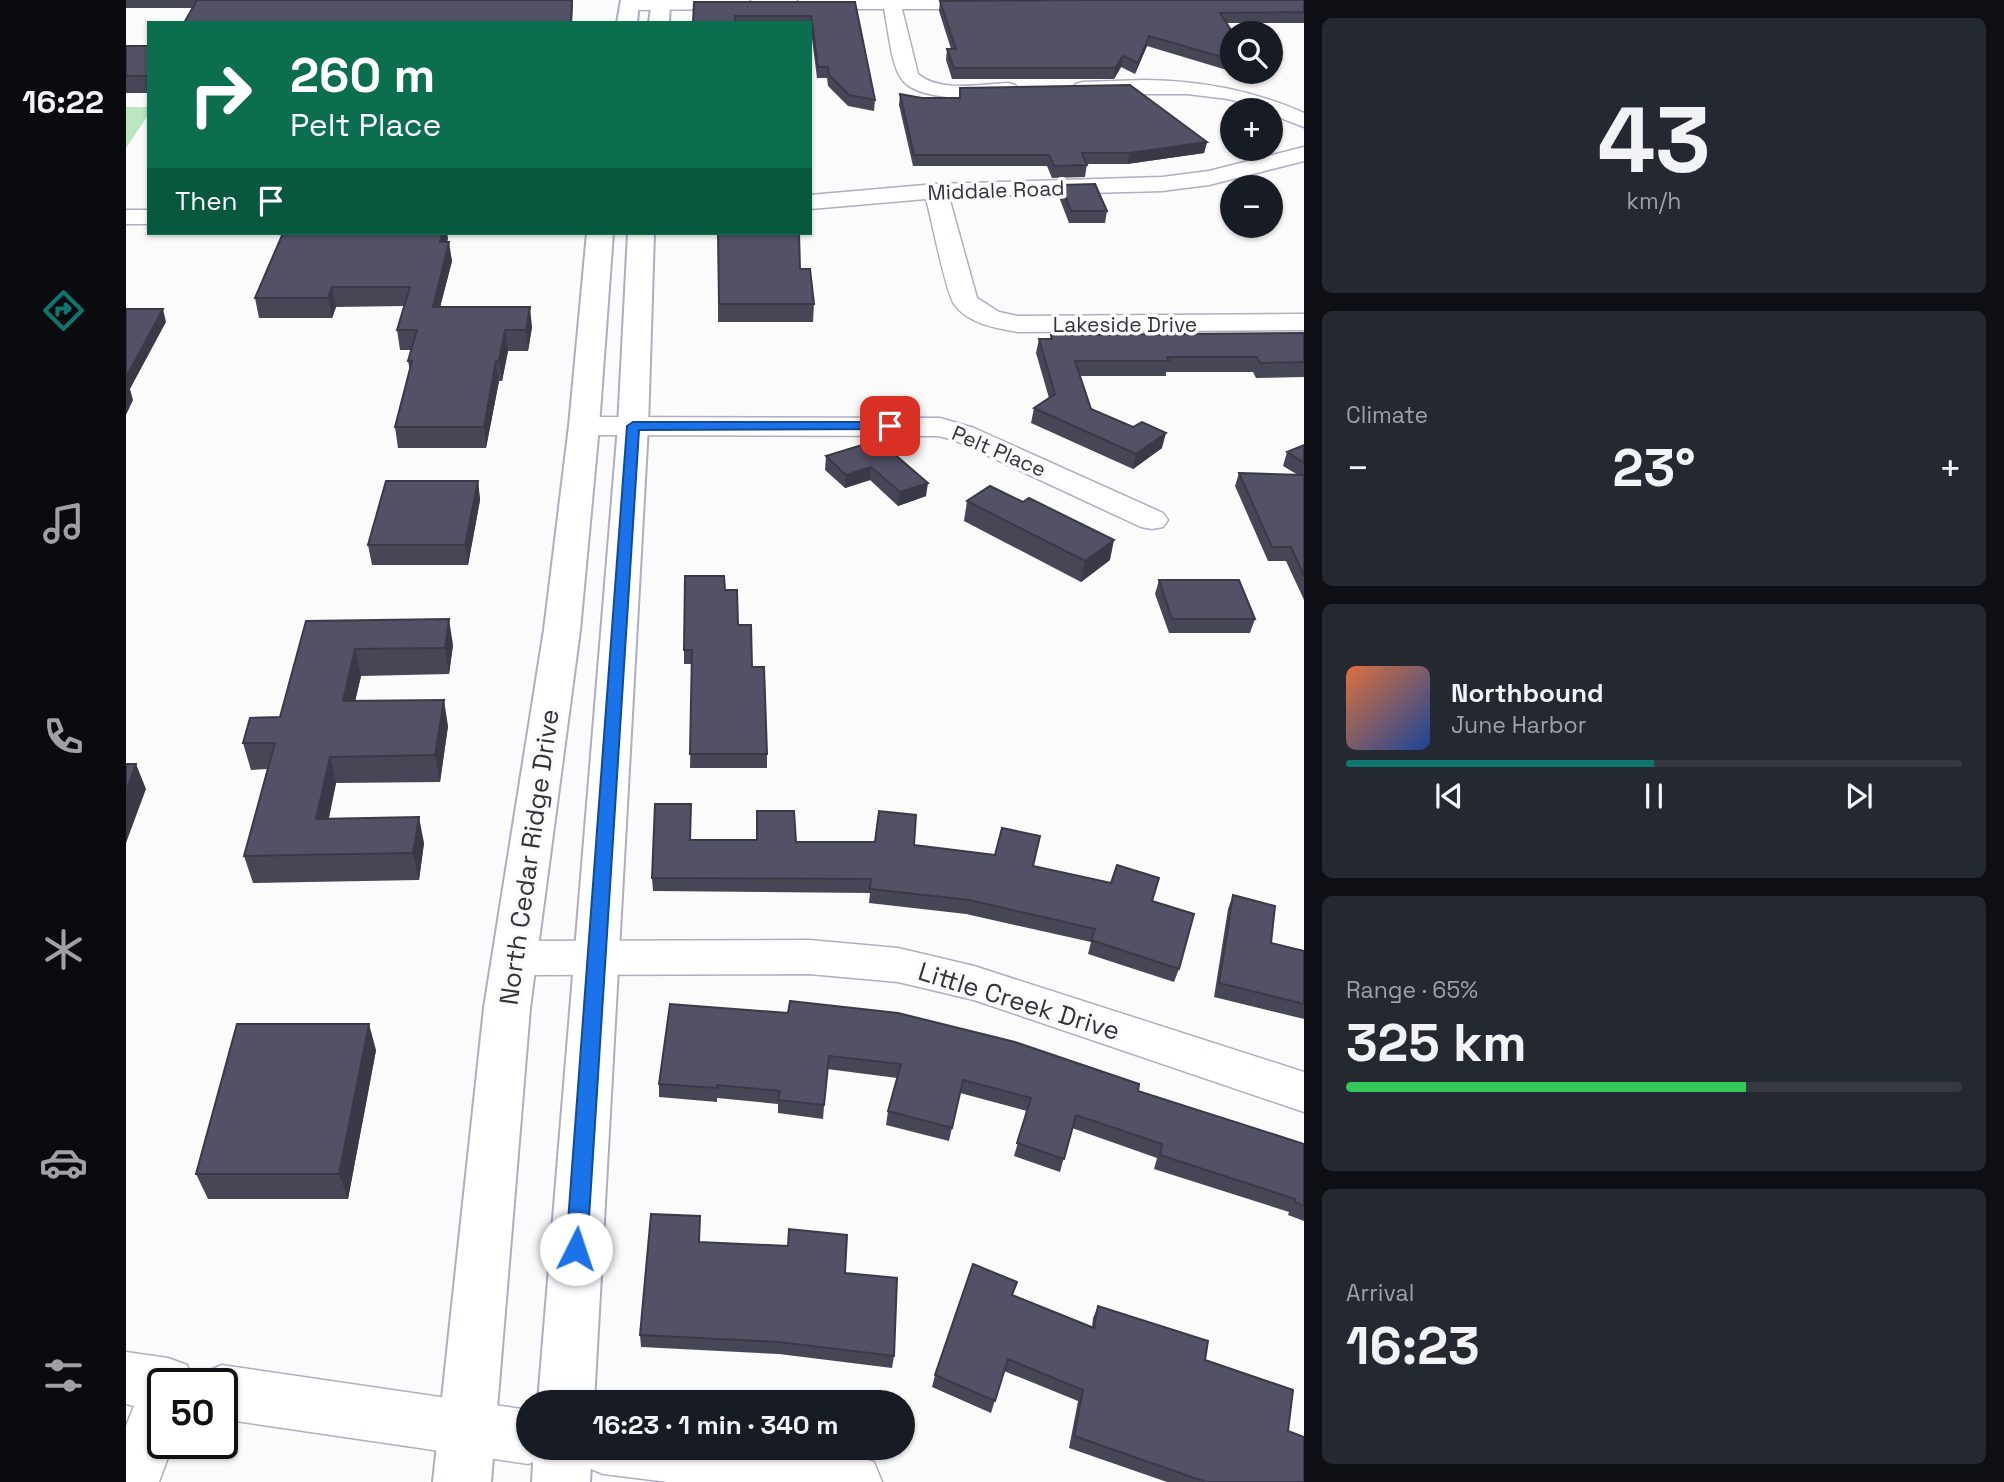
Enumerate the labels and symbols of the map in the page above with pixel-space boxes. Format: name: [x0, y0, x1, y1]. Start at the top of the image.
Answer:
street label: Middale Road: [927, 174, 1065, 206]
street label: Lakeside Drive: [1053, 311, 1197, 338]
pin: [860, 396, 920, 456]
street label: Pelt Place: [948, 419, 1050, 483]
street label: North Cedar Ridge Drive: [491, 707, 567, 1007]
street label: Little Creek Drive: [914, 954, 1124, 1048]
position arrow: [539, 1212, 613, 1286]
speed limit sign: 50: [147, 1368, 238, 1459]

